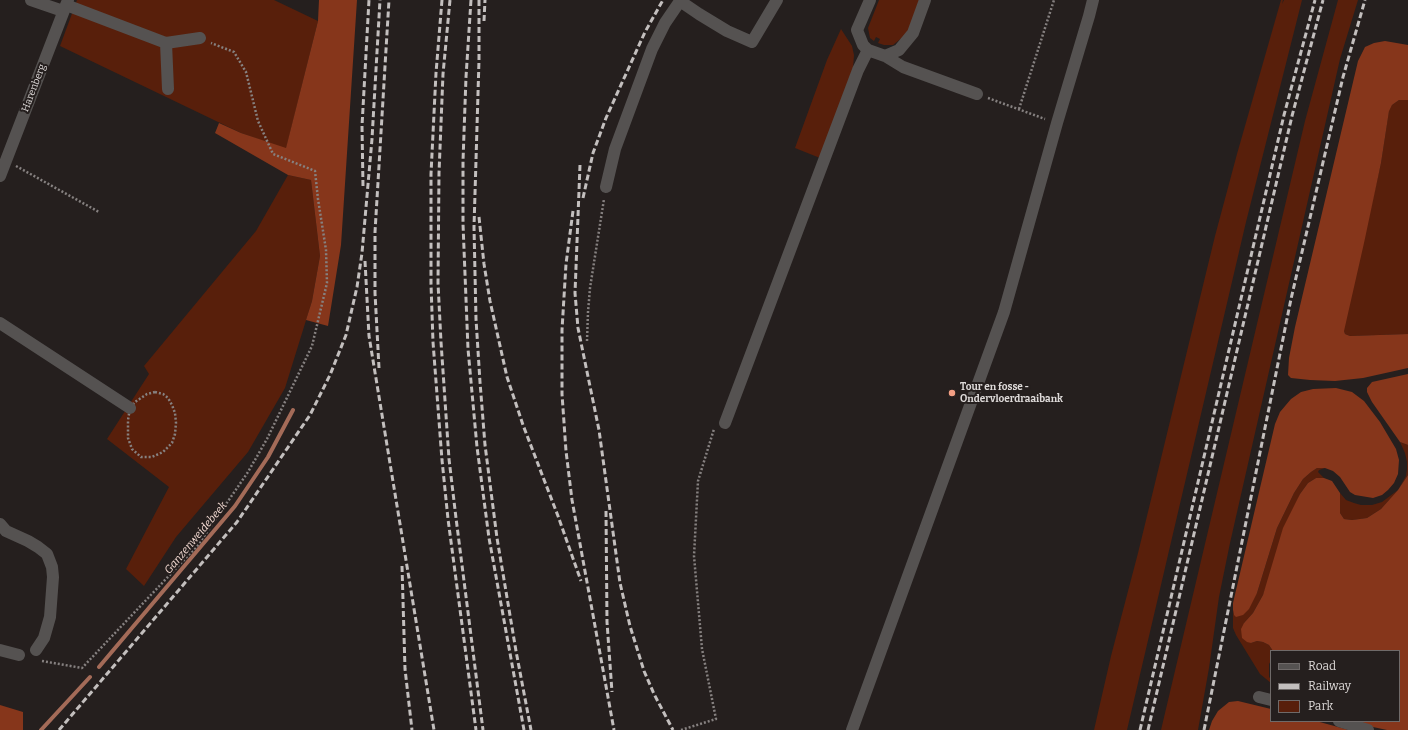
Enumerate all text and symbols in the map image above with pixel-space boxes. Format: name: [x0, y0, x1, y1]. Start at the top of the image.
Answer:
street label: Harenberg: [19, 62, 49, 114]
place label: Tour en fosse - Ondervloerdraaibank: [960, 381, 1063, 404]
marker: Tour en fosse - Ondervloerdraaibank: [947, 388, 957, 398]
water label: Ganzenweidebeek: [162, 499, 230, 577]
legend: [1270, 650, 1400, 722]
text: Road: [1308, 659, 1336, 673]
text: Railway: [1308, 679, 1351, 693]
text: Park: [1308, 699, 1333, 713]

